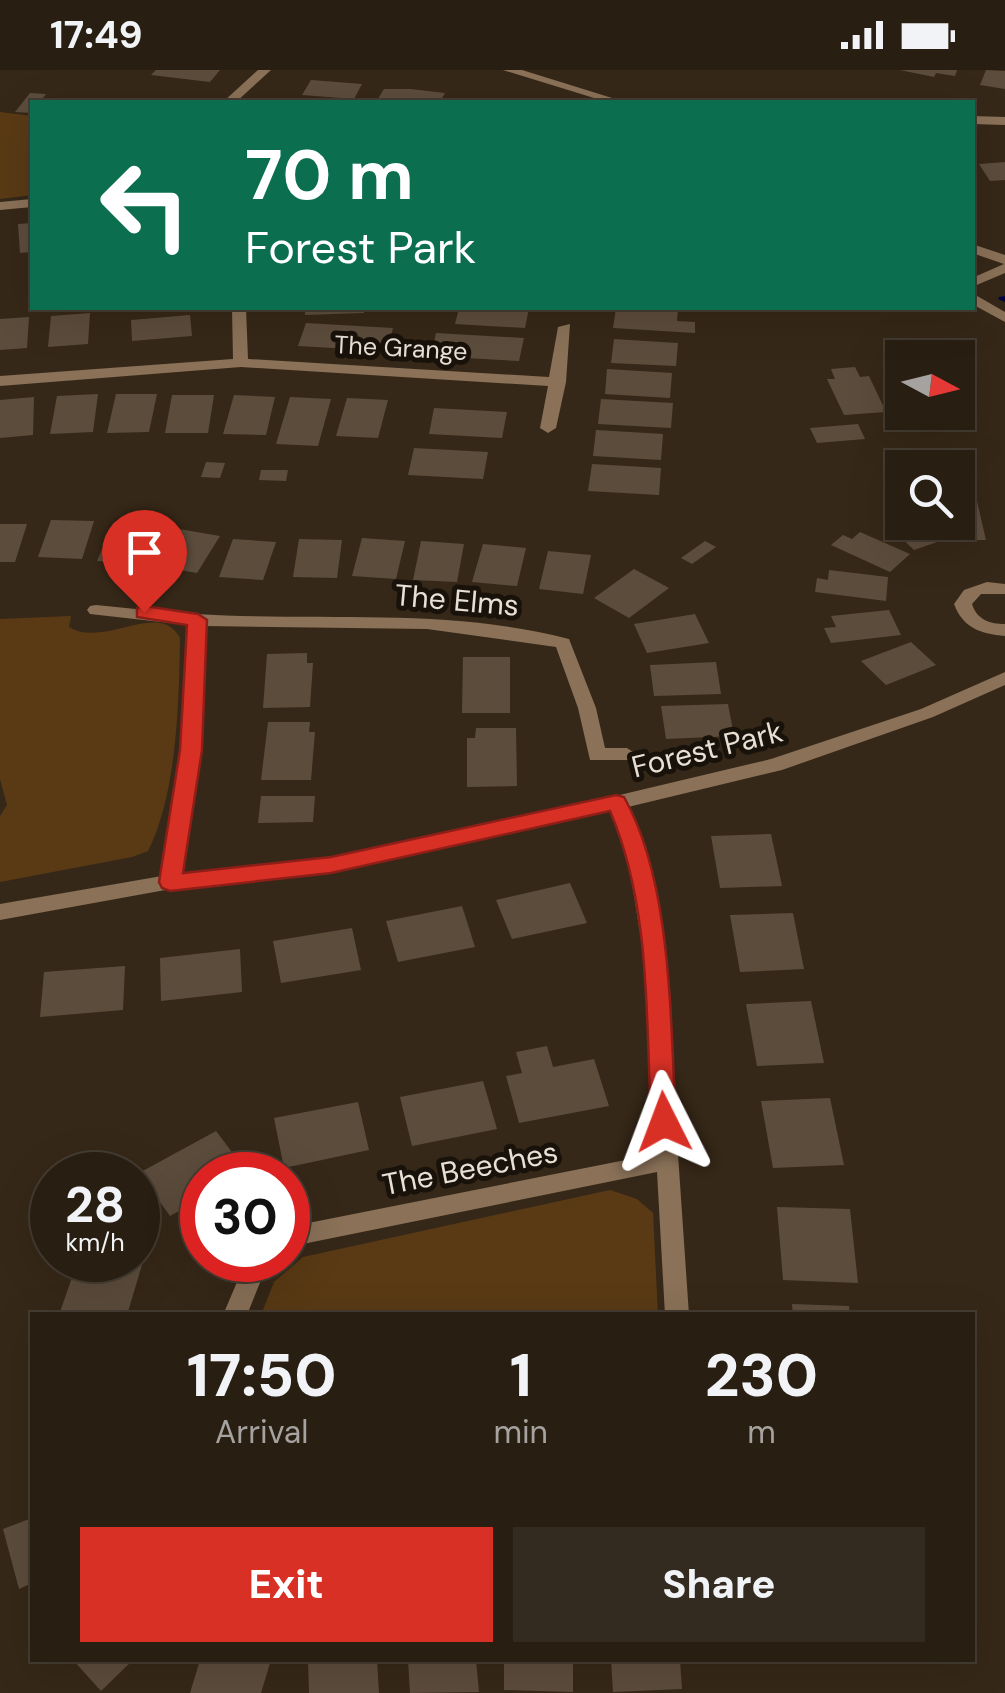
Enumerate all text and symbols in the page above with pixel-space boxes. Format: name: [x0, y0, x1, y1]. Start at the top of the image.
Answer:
text: 17:49: [50, 10, 143, 60]
text: 70 m: [245, 130, 414, 221]
icon: left: [80, 140, 210, 270]
text: Forest Park: [245, 218, 476, 277]
street label: The Grange: [334, 328, 468, 368]
north arrow: [885, 340, 975, 430]
map controls: [885, 340, 975, 540]
button: search: [885, 450, 975, 540]
pin: [102, 510, 187, 613]
icon: arrive: [117, 525, 172, 580]
street label: The Elms: [393, 575, 521, 625]
street label: Forest Park: [627, 711, 787, 787]
position arrow: [612, 1070, 716, 1174]
street label: The Beeches: [379, 1132, 561, 1204]
speed limit sign: 30: [180, 1152, 310, 1282]
text: 28: [65, 1172, 125, 1238]
text: km/h: [65, 1226, 125, 1259]
text: 17:50: [187, 1336, 337, 1415]
text: 1: [510, 1336, 532, 1415]
text: 230: [705, 1336, 818, 1415]
text: Arrival: [215, 1411, 308, 1453]
text: min: [493, 1411, 548, 1453]
text: m: [747, 1411, 776, 1453]
button: Exit: [80, 1527, 493, 1642]
button: Share: [513, 1527, 925, 1642]

